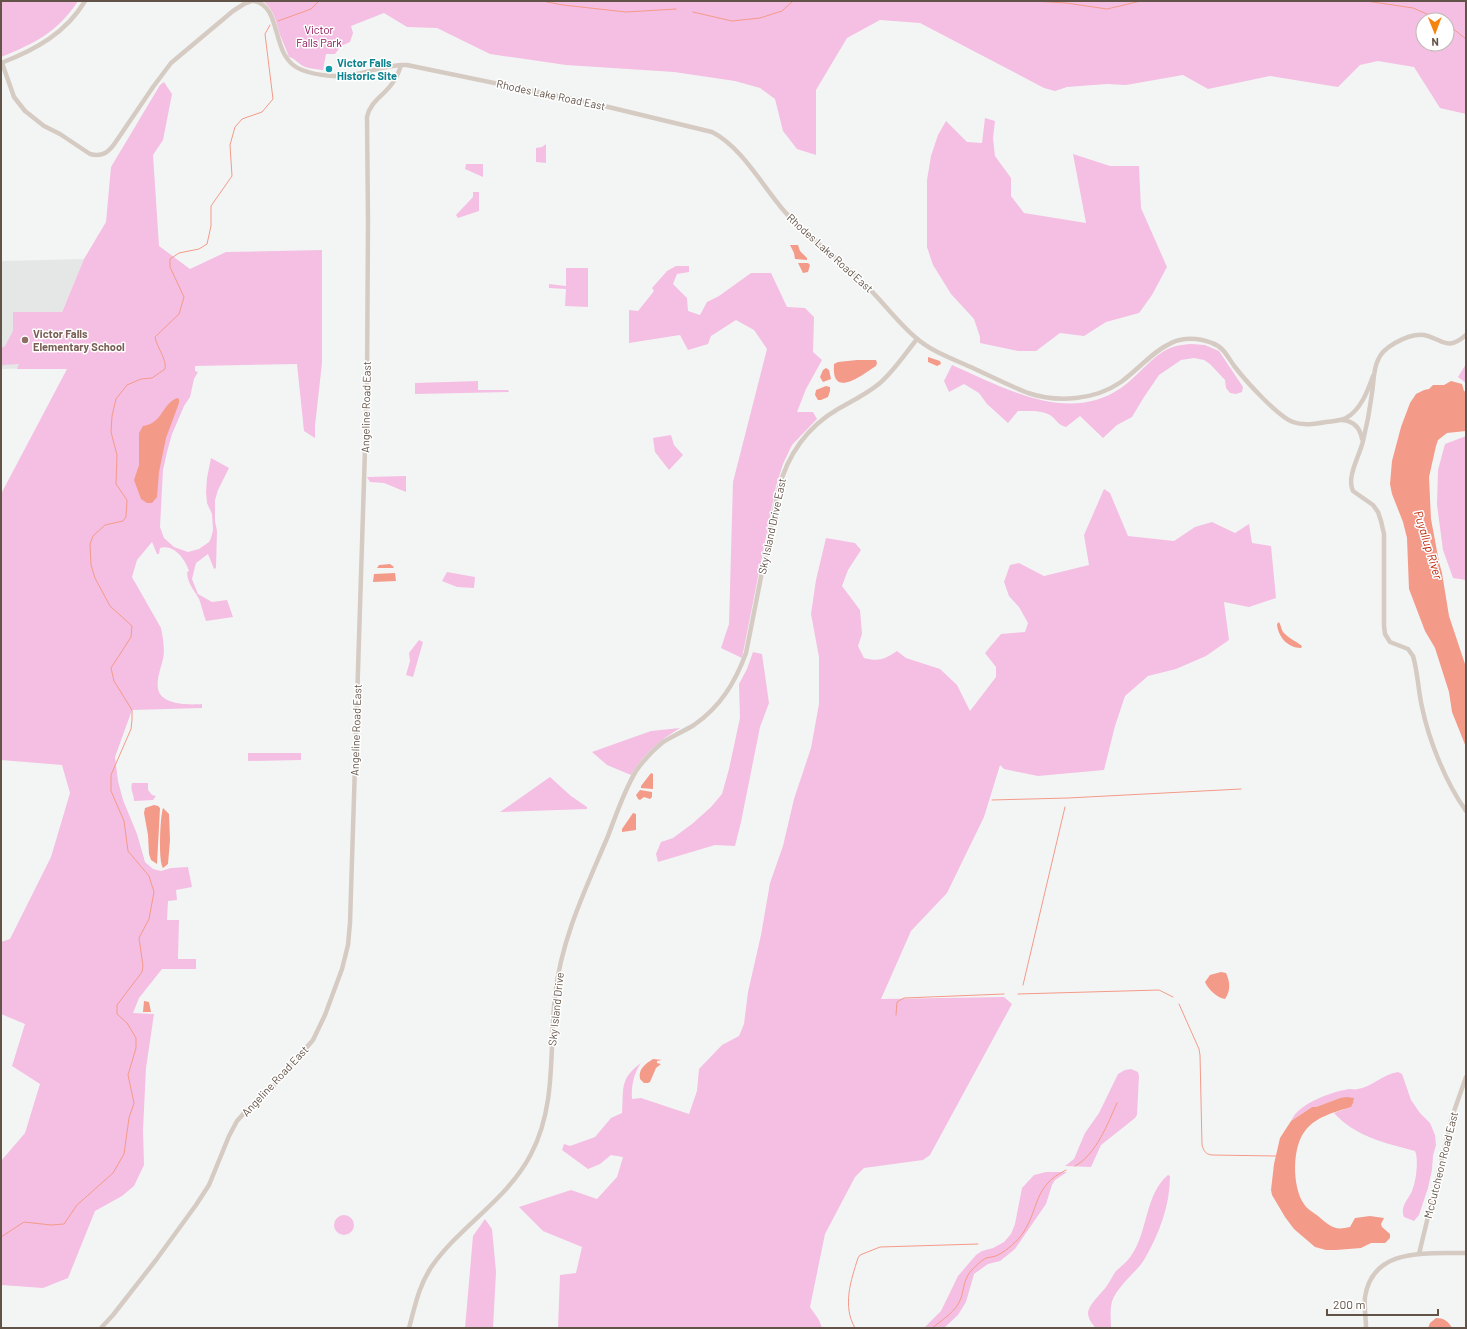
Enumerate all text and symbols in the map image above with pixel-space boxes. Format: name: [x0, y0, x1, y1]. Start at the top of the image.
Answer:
north arrow: [1415, 12, 1455, 52]
park label: Victor Falls Park: [296, 23, 342, 49]
text: N: [1431, 36, 1439, 49]
place label: Victor Falls Historic Site: [337, 56, 397, 82]
marker: Victor Falls Historic Site: [324, 64, 334, 74]
street label: Rhodes Lake Road East: [495, 77, 607, 112]
street label: Rhodes Lake Road East: [785, 211, 876, 295]
place label: Victor Falls Elementary School: [33, 327, 125, 353]
marker: Victor Falls Elementary School: [20, 335, 30, 345]
street label: Angeline Road East: [358, 361, 373, 453]
street label: Sky Island Drive East: [755, 477, 788, 575]
water label: Puyallup River: [1412, 509, 1446, 581]
street label: Angeline Road East: [347, 684, 364, 776]
street label: Sky Island Drive: [545, 971, 566, 1046]
street label: Angeline Road East: [239, 1043, 311, 1119]
street label: McCutcheon Road East: [1421, 1110, 1460, 1220]
scale bar: [1327, 1291, 1438, 1317]
text: 200 m: [1333, 1297, 1365, 1311]

